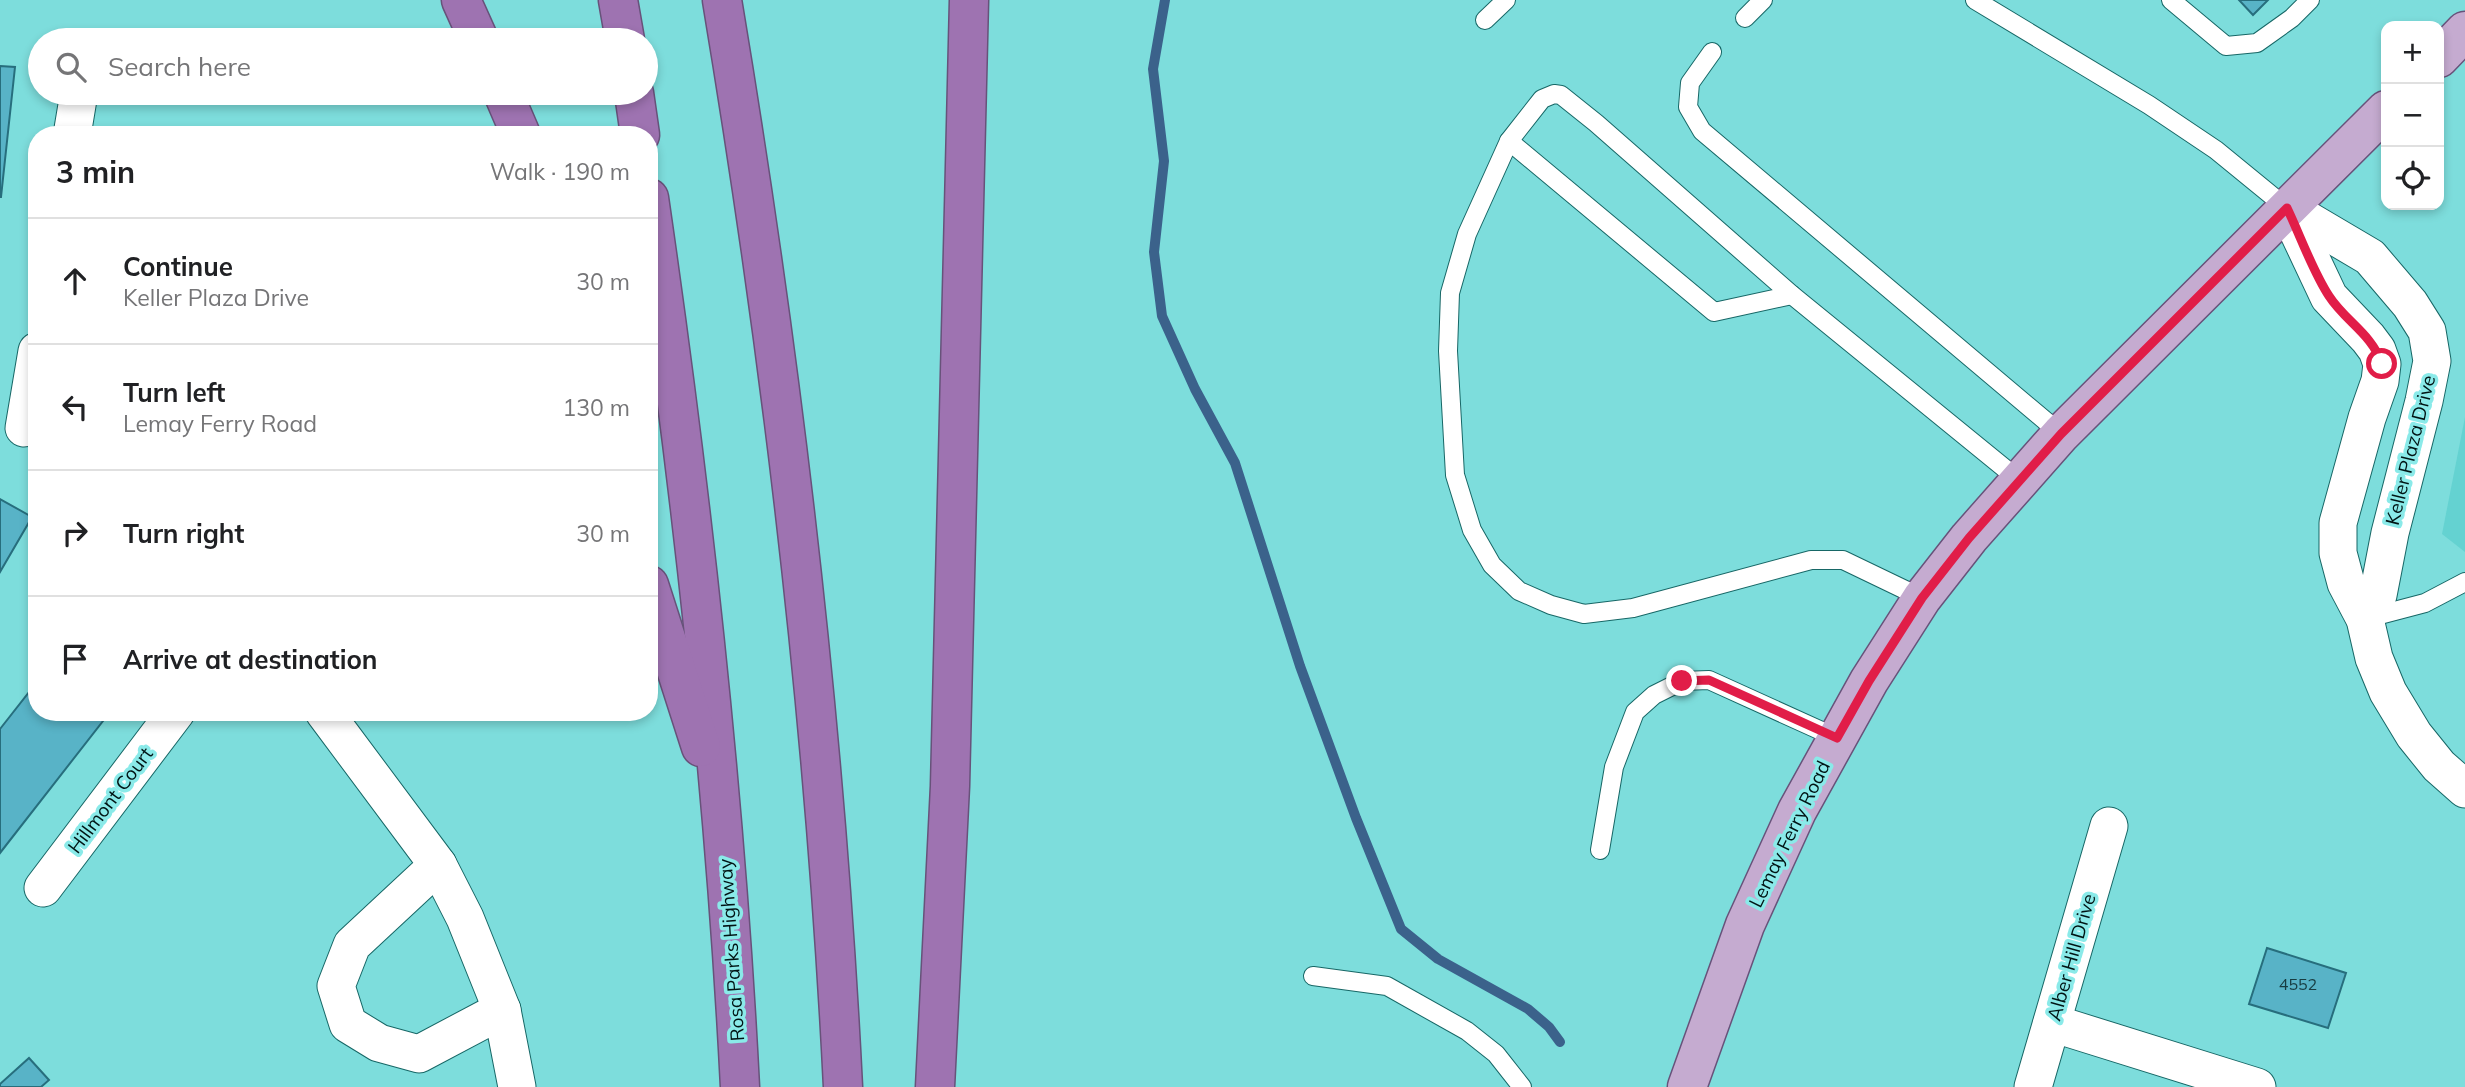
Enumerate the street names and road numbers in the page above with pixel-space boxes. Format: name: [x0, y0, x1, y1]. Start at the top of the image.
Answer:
street label: Keller Plaza Drive: [2380, 373, 2440, 527]
street label: Hillmont Court: [62, 742, 158, 858]
street label: Lemay Ferry Road: [1743, 757, 1835, 911]
street label: Rosa Parks Highway: [713, 858, 749, 1042]
street label: Alber Hill Drive: [2041, 891, 2101, 1023]

